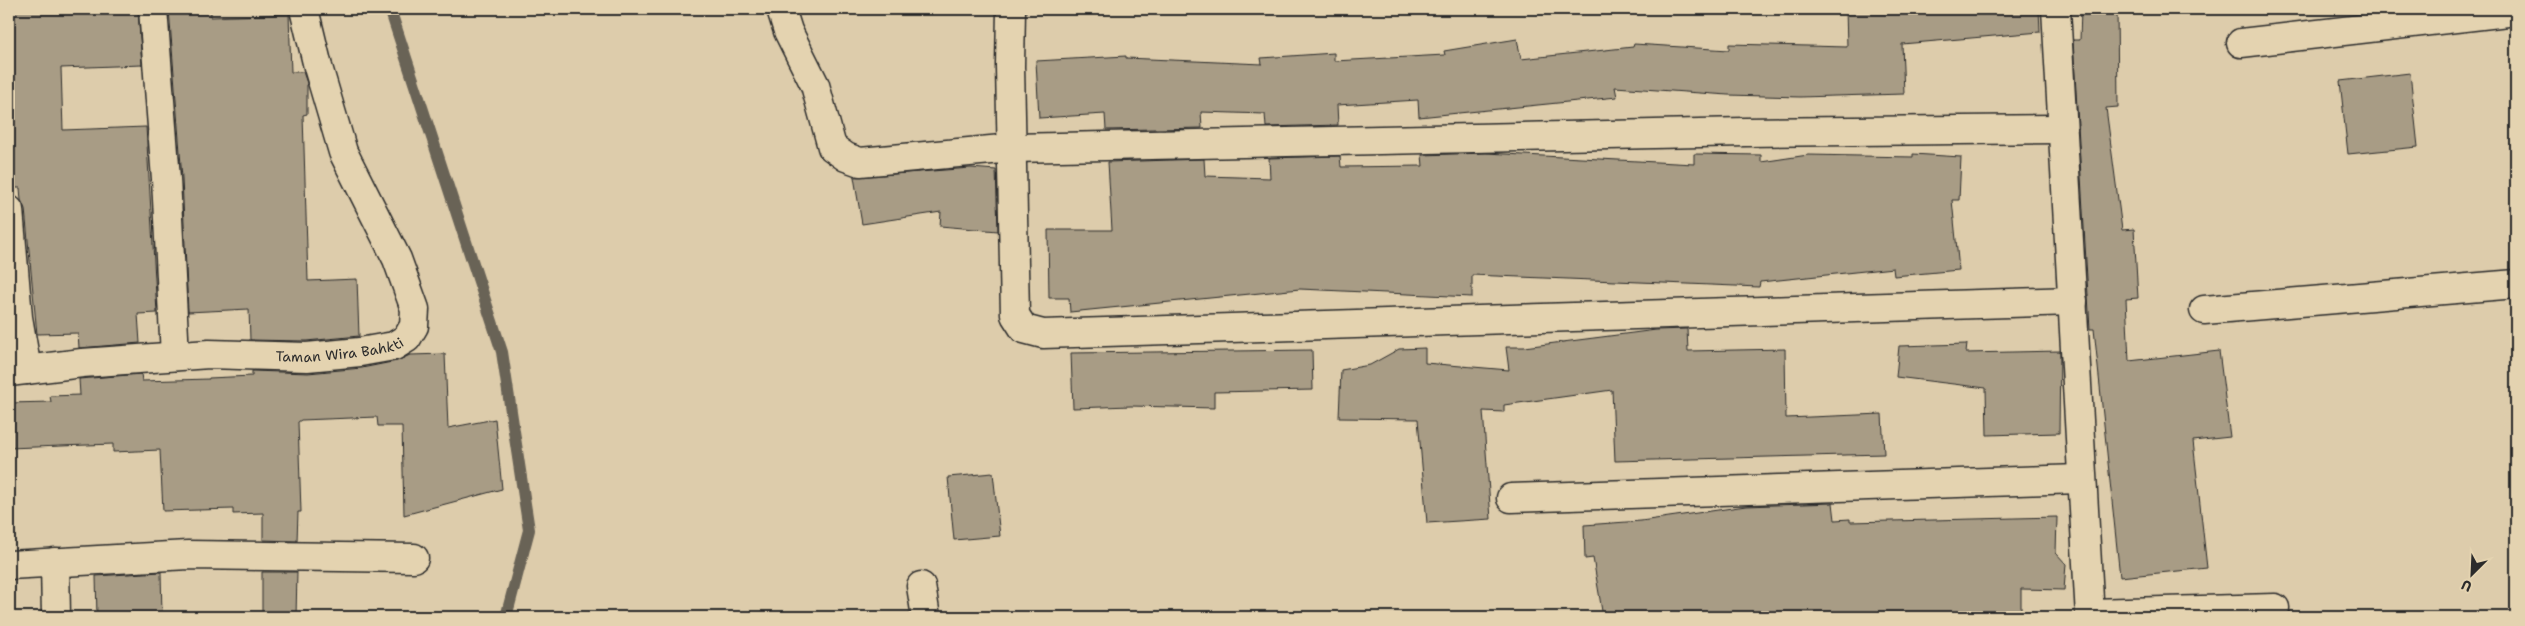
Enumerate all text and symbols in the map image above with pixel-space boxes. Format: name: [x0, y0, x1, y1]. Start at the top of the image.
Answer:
street label: Taman Wira Bahkti: [275, 333, 407, 366]
north arrow: [2448, 548, 2498, 598]
text: U: [2459, 576, 2475, 596]

